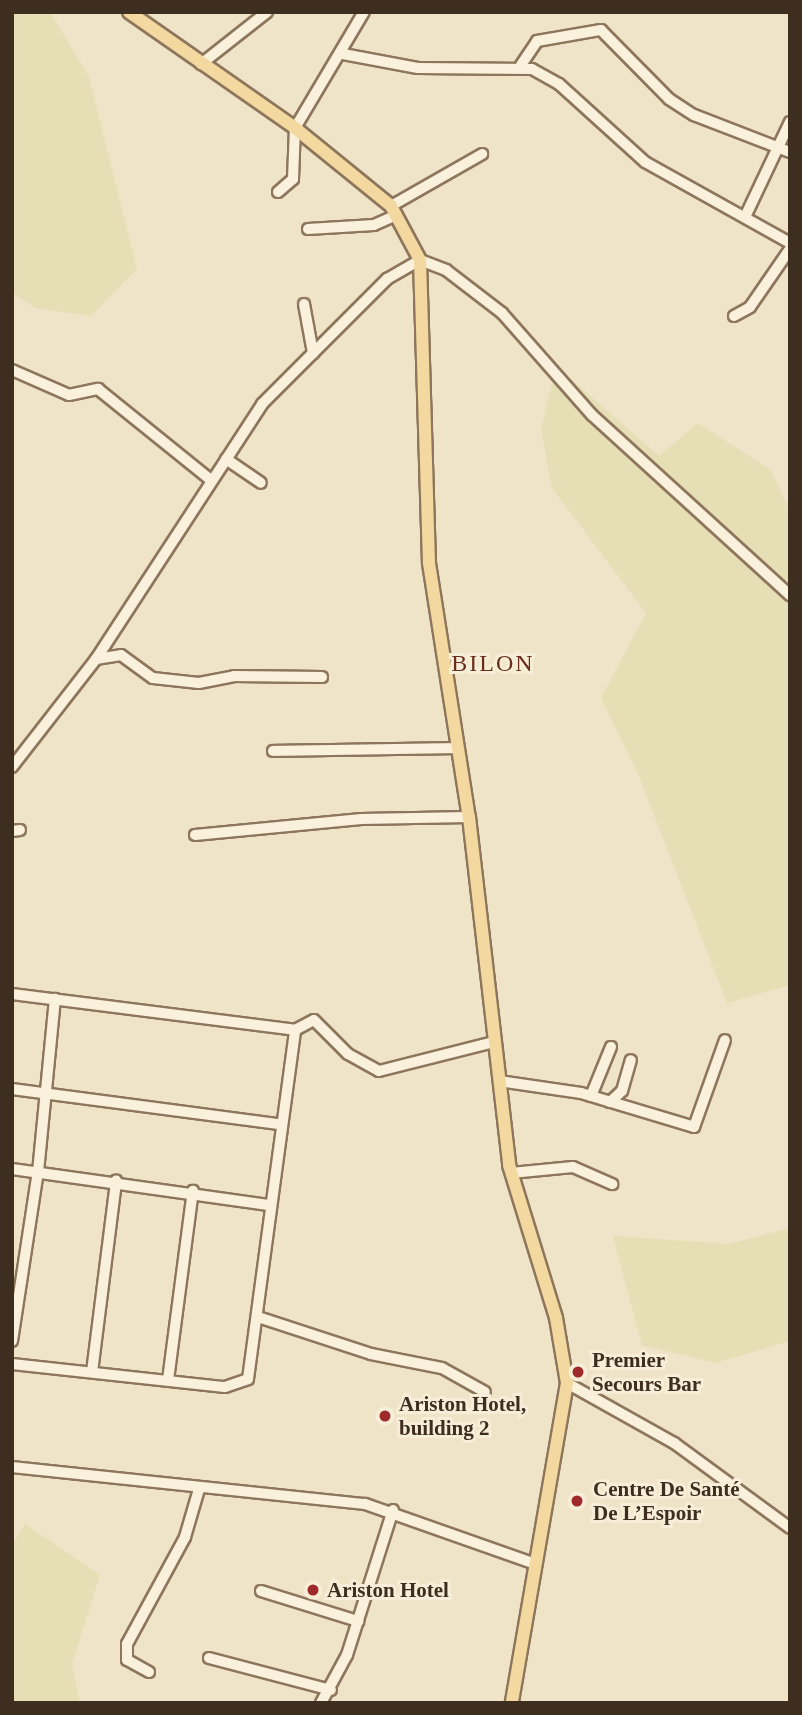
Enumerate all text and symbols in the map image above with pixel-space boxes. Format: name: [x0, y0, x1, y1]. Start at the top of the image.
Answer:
district label: BILON: [452, 650, 534, 678]
place label: Premier Secours Bar: [592, 1347, 701, 1397]
marker: Premier Secours Bar: [570, 1364, 586, 1380]
place label: Ariston Hotel, building 2: [399, 1391, 526, 1441]
marker: Ariston Hotel, building 2: [377, 1408, 393, 1424]
place label: Centre De Santé De L’Espoir: [593, 1476, 740, 1526]
marker: Centre De Santé De L’Espoir: [567, 1491, 587, 1511]
place label: Ariston Hotel: [327, 1577, 449, 1603]
marker: Ariston Hotel: [305, 1582, 321, 1598]

